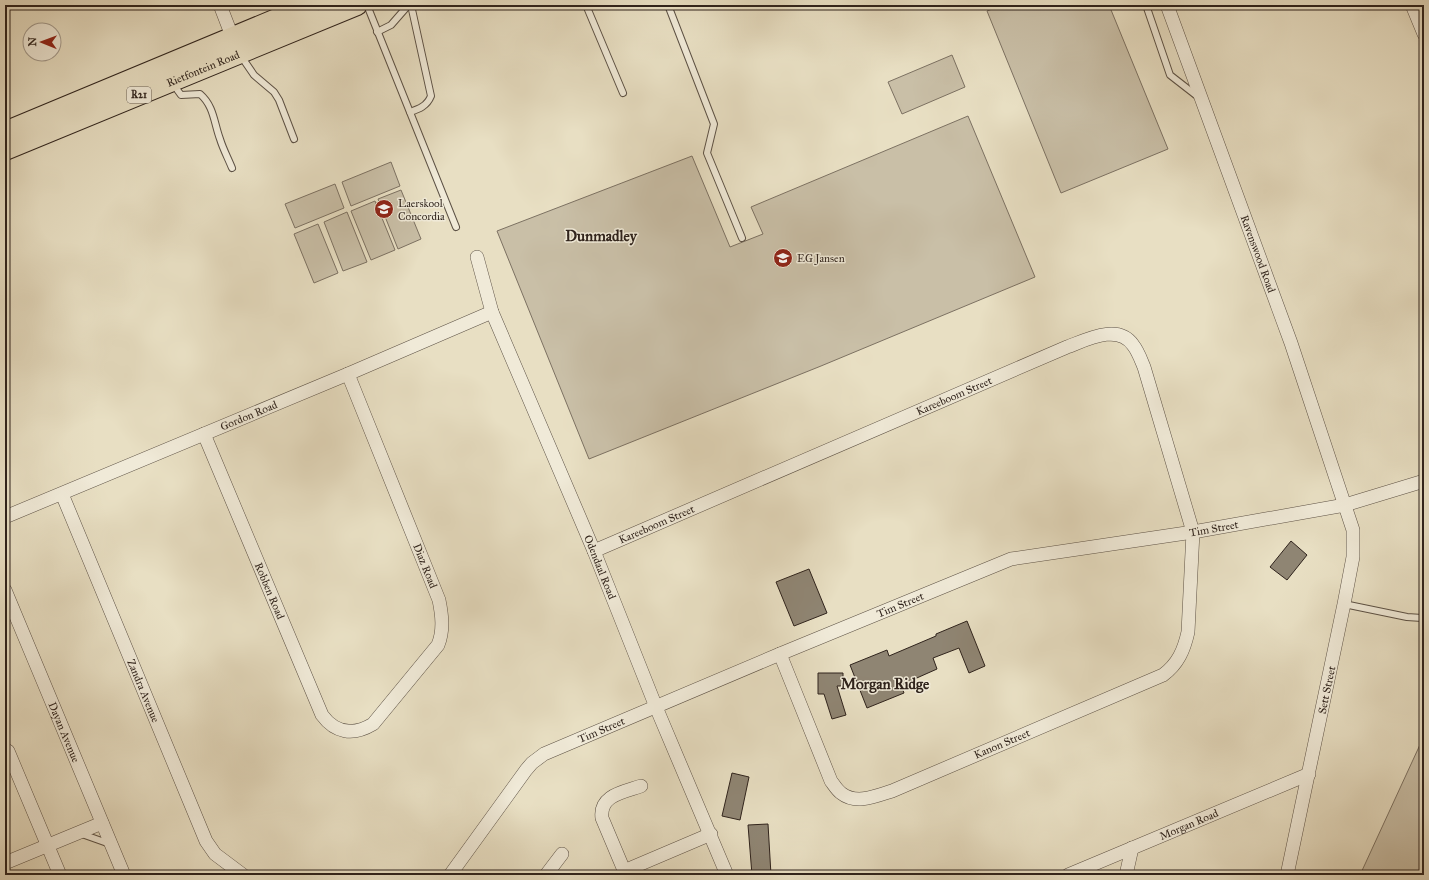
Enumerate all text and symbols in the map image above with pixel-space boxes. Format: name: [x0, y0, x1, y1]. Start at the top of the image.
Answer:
north arrow: [22, 22, 62, 62]
text: N: [26, 36, 39, 47]
street label: Rietfontein Road: [164, 47, 242, 89]
road number: R21: [127, 87, 151, 103]
place label: Laerskool Concordia: [398, 197, 445, 223]
school or university icon: Laerskool Concordia: [373, 198, 395, 220]
street label: Ravenswood Road: [1238, 213, 1279, 295]
district label: Dunmadley: [565, 227, 638, 246]
school or university icon: EG Jansen: [772, 247, 794, 269]
place label: EG Jansen: [797, 252, 845, 266]
street label: Kareeboom Street: [914, 374, 994, 418]
street label: Gordon Road: [218, 398, 280, 433]
street label: Kareeboom Street: [617, 502, 696, 546]
street label: Tim Street: [1188, 518, 1239, 539]
street label: Odendaal Road: [581, 533, 619, 601]
street label: Diaz Road: [410, 542, 440, 591]
street label: Robben Road: [252, 560, 288, 622]
street label: Tim Street: [875, 589, 926, 620]
street label: Zandra Avenue: [125, 657, 163, 725]
street label: Sett Street: [1316, 665, 1338, 715]
district label: Morgan Ridge: [841, 675, 930, 694]
street label: Dayan Avenue: [46, 700, 83, 765]
street label: Tim Street: [576, 714, 627, 745]
street label: Kanon Street: [972, 726, 1032, 762]
street label: Morgan Road: [1157, 806, 1221, 842]

